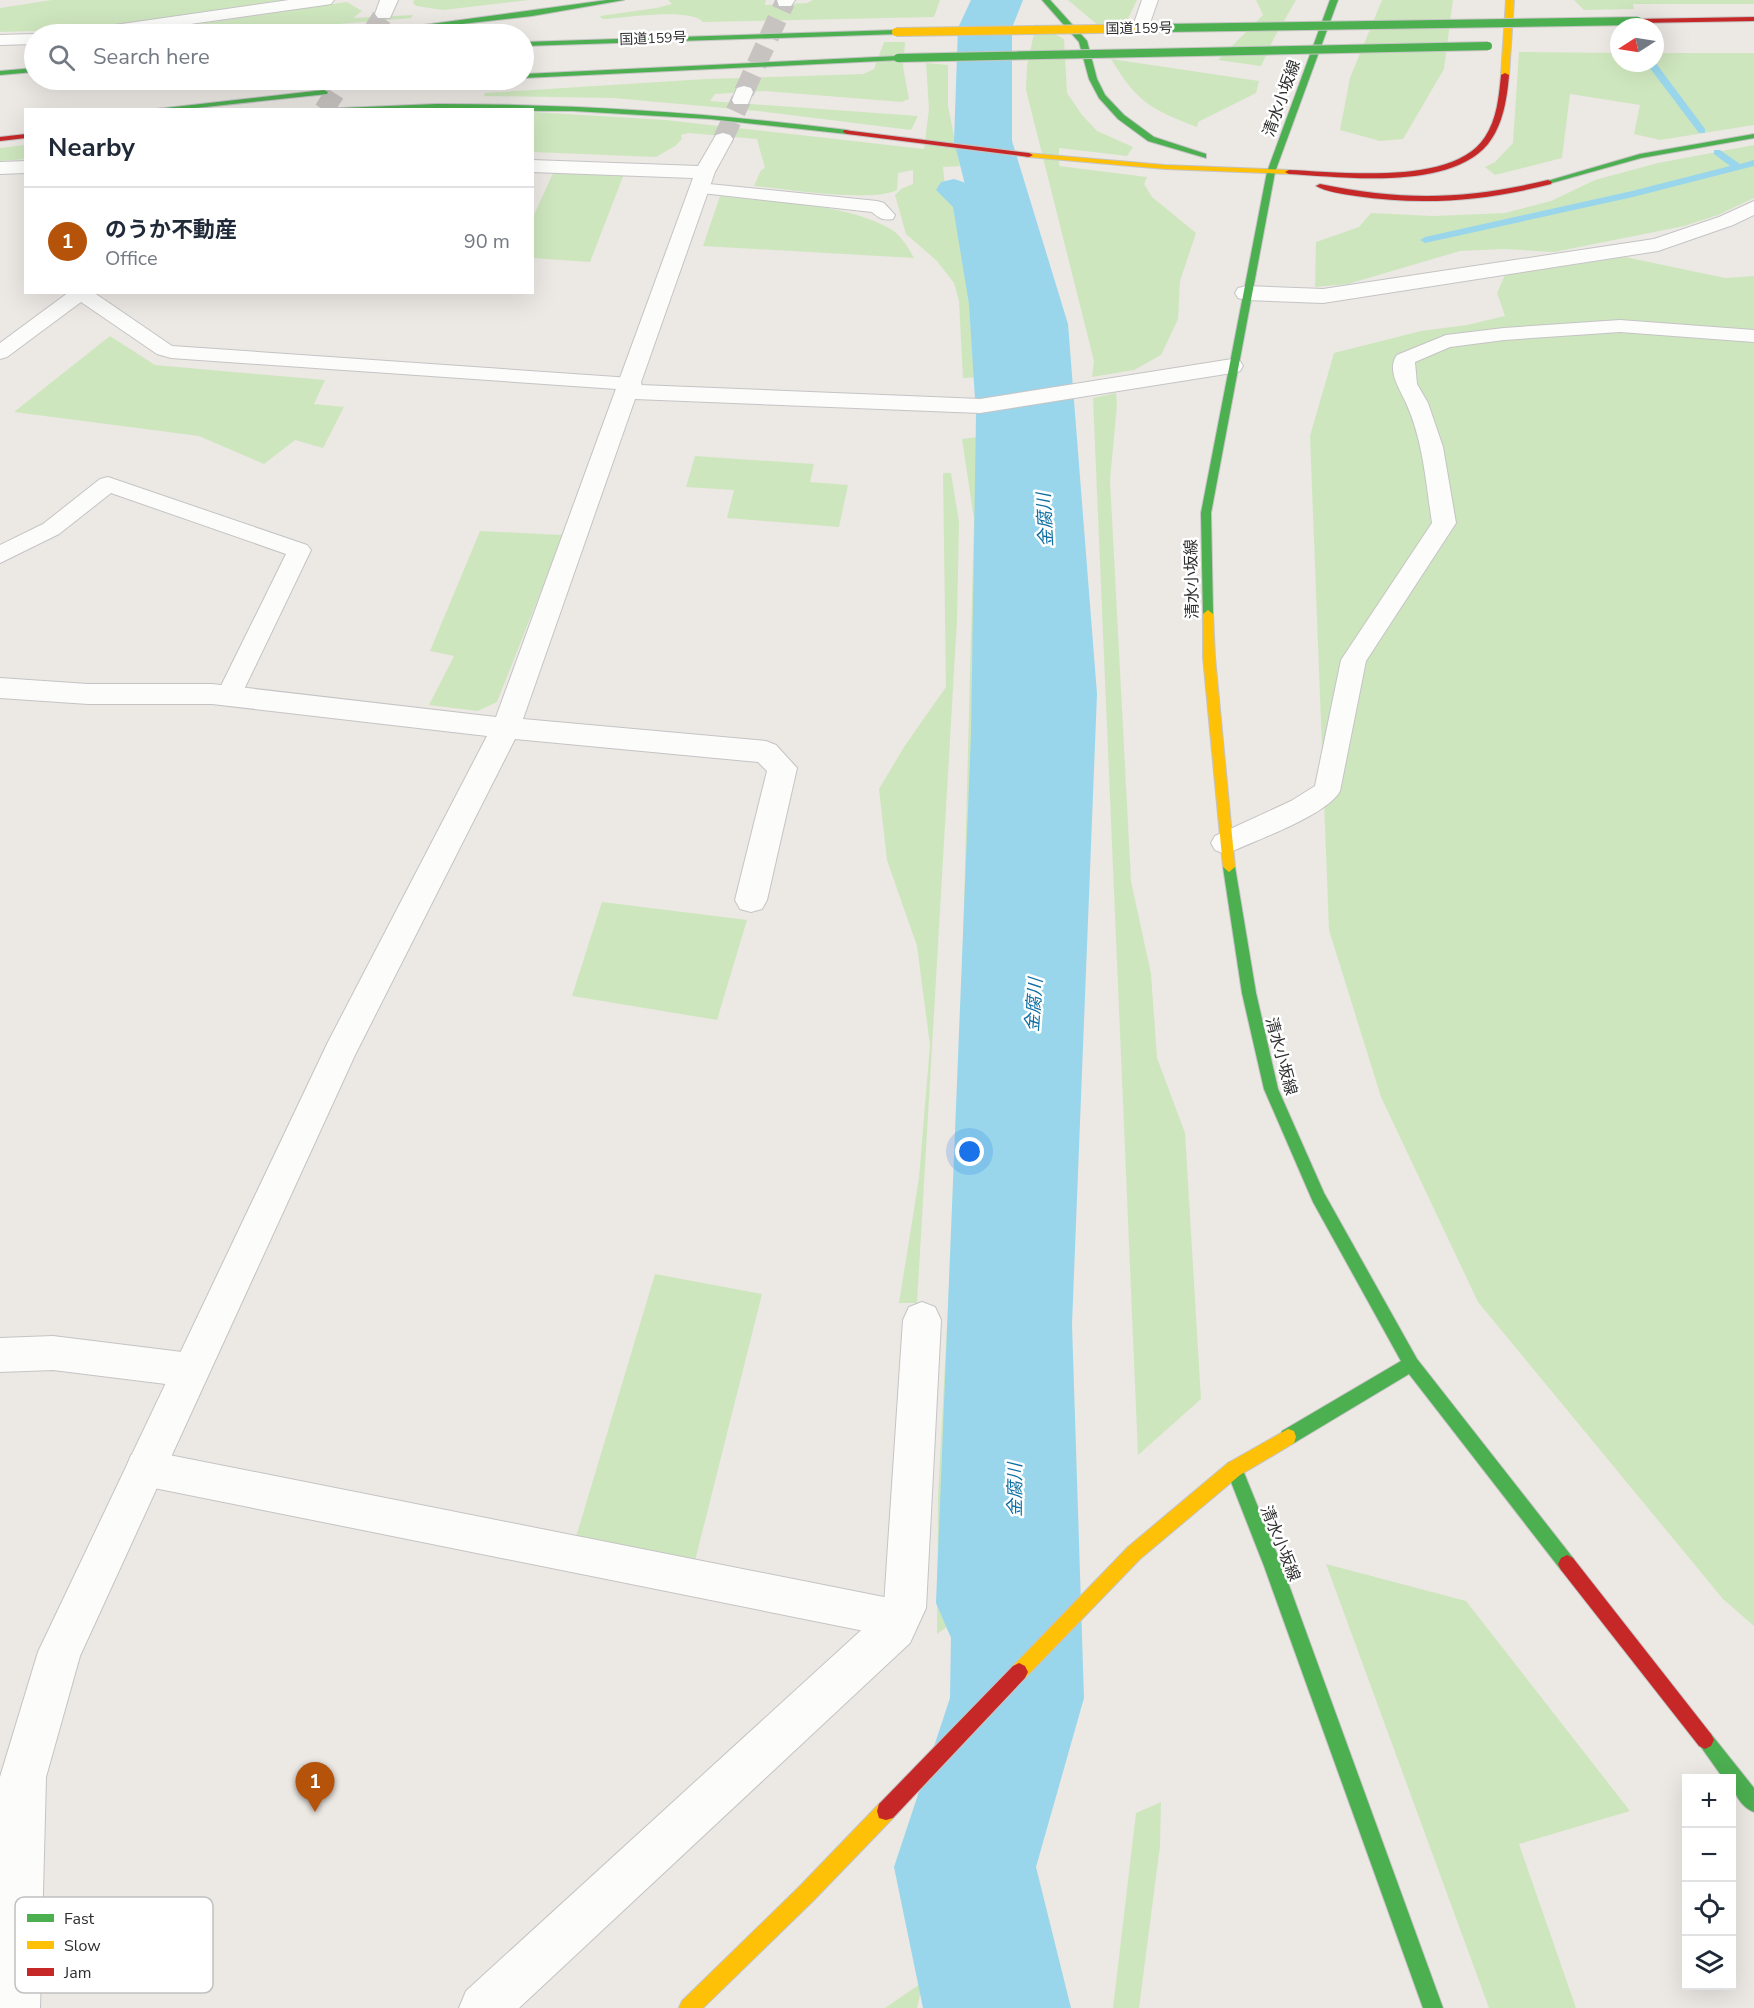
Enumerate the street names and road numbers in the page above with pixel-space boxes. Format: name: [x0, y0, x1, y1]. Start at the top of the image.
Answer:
street label: 国道159号: [1105, 18, 1173, 39]
street label: 国道159号: [619, 28, 687, 49]
street label: 清水小坂線: [1258, 57, 1306, 140]
street label: 清水小坂線: [1180, 539, 1204, 619]
street label: 清水小坂線: [1260, 1015, 1302, 1098]
street label: 清水小坂線: [1255, 1502, 1305, 1585]

